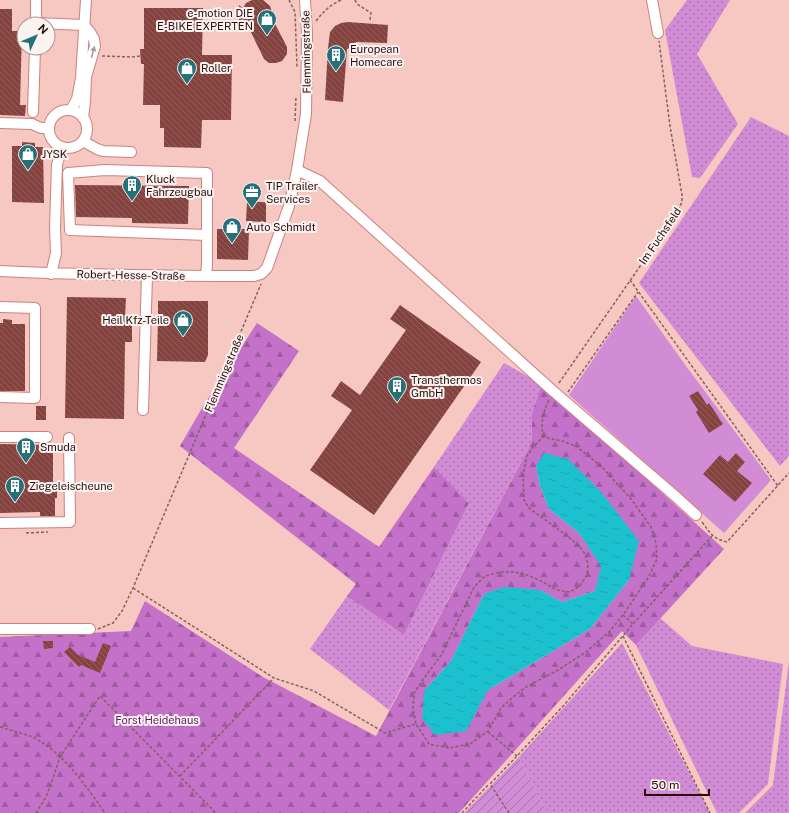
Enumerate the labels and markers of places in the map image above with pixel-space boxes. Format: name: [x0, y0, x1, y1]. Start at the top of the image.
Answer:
place label: e-motion DIE E-BIKE EXPERTEN: [157, 7, 253, 32]
shop icon: e-motion DIE E-BIKE EXPERTEN: [256, 8, 278, 36]
place label: European Homecare: [350, 43, 403, 68]
building icon: European Homecare: [325, 44, 347, 72]
shop icon: Roller: [176, 57, 198, 85]
place label: Roller: [201, 62, 231, 74]
shop icon: JYSK: [17, 143, 39, 171]
place label: JYSK: [42, 148, 68, 160]
place label: Kluck Fahrzeugbau: [146, 173, 213, 198]
building icon: Kluck Fahrzeugbau: [121, 174, 143, 202]
place label: TIP Trailer Services: [266, 180, 318, 205]
office icon: TIP Trailer Services: [241, 181, 263, 209]
shop icon: Auto Schmidt: [221, 216, 243, 244]
place label: Auto Schmidt: [246, 221, 316, 233]
shop icon: Heil Kfz-Teile: [172, 309, 194, 337]
place label: Heil Kfz-Teile: [102, 314, 169, 326]
place label: Transthermos GmbH: [411, 374, 482, 399]
building icon: Transthermos GmbH: [386, 375, 408, 403]
building icon: Smuda: [15, 436, 37, 464]
place label: Smuda: [40, 441, 76, 453]
building icon: Ziegeleischeune: [4, 475, 26, 503]
place label: Ziegeleischeune: [29, 480, 113, 492]

